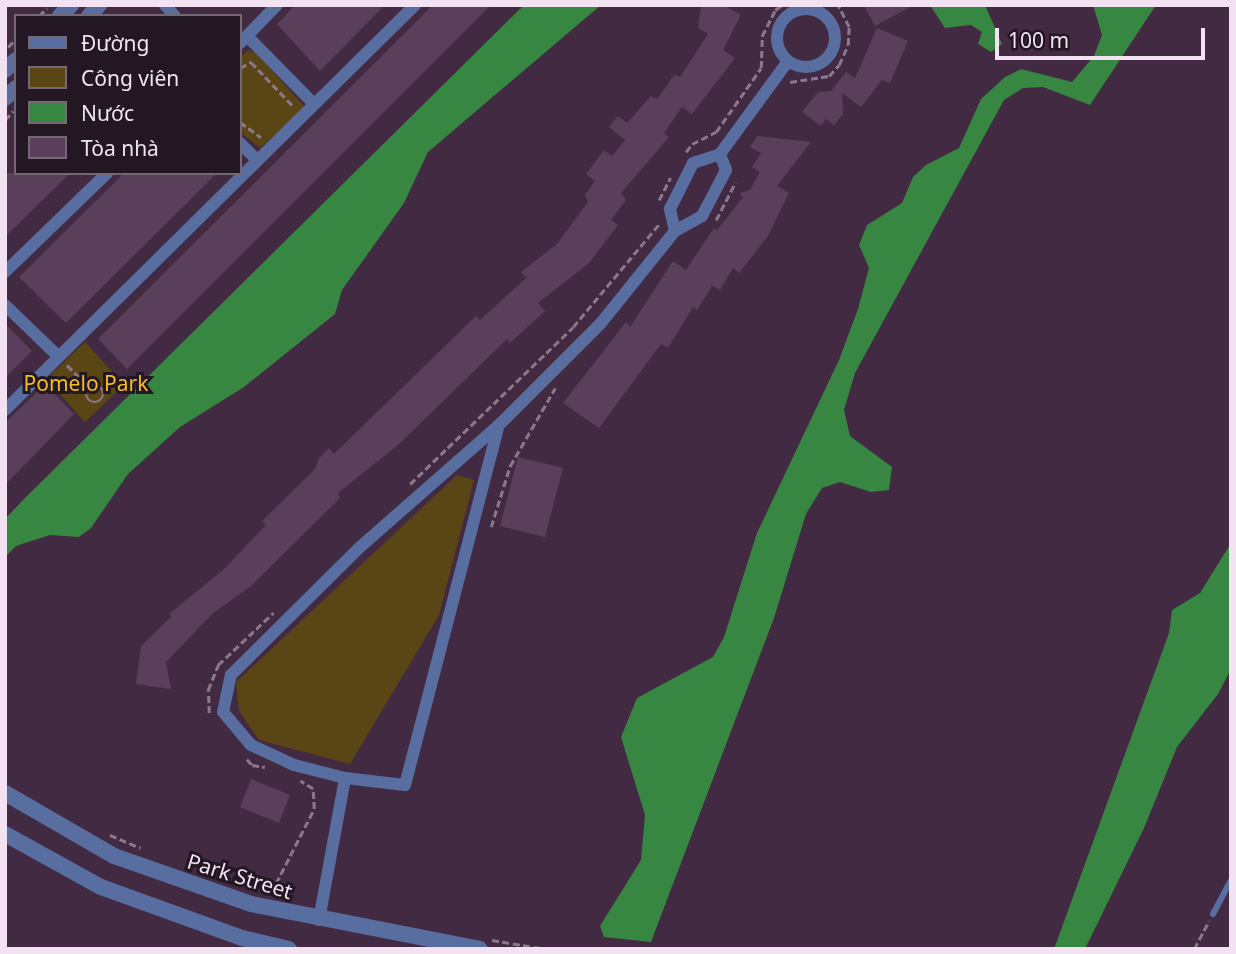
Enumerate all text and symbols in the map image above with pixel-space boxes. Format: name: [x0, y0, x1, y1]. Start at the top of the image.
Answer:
legend: [14, 14, 242, 175]
scale bar: [998, 14, 1208, 58]
text: 100 m: [1008, 26, 1069, 54]
text: Đường: [81, 29, 149, 57]
text: Công viên: [81, 64, 179, 92]
text: Nước: [81, 99, 134, 127]
text: Tòa nhà: [81, 134, 159, 162]
park label: Pomelo Park: [24, 370, 148, 396]
street label: Park Street: [184, 848, 296, 904]

